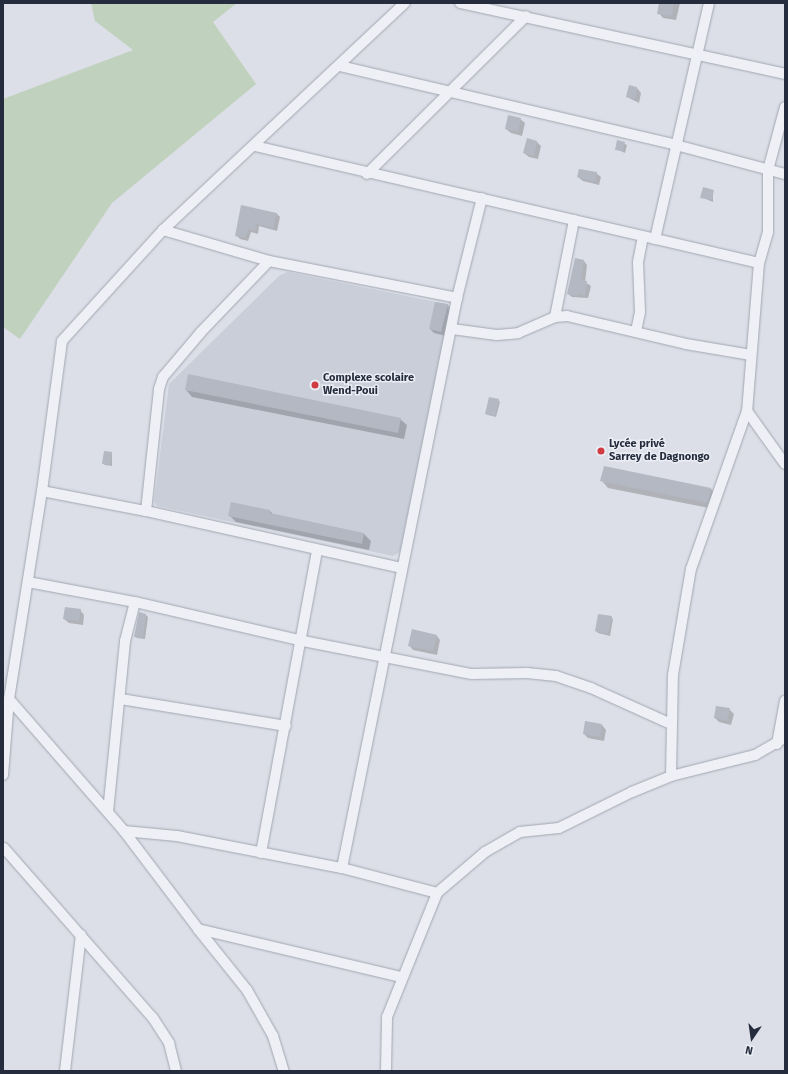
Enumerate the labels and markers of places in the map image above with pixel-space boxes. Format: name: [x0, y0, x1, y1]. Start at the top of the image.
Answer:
place label: Complexe scolaire Wend-Poui: [323, 372, 414, 398]
marker: Complexe scolaire Wend-Poui: [310, 380, 320, 390]
place label: Lycée privé Sarrey de Dagnongo: [609, 438, 710, 464]
marker: Lycée privé Sarrey de Dagnongo: [596, 446, 606, 456]

